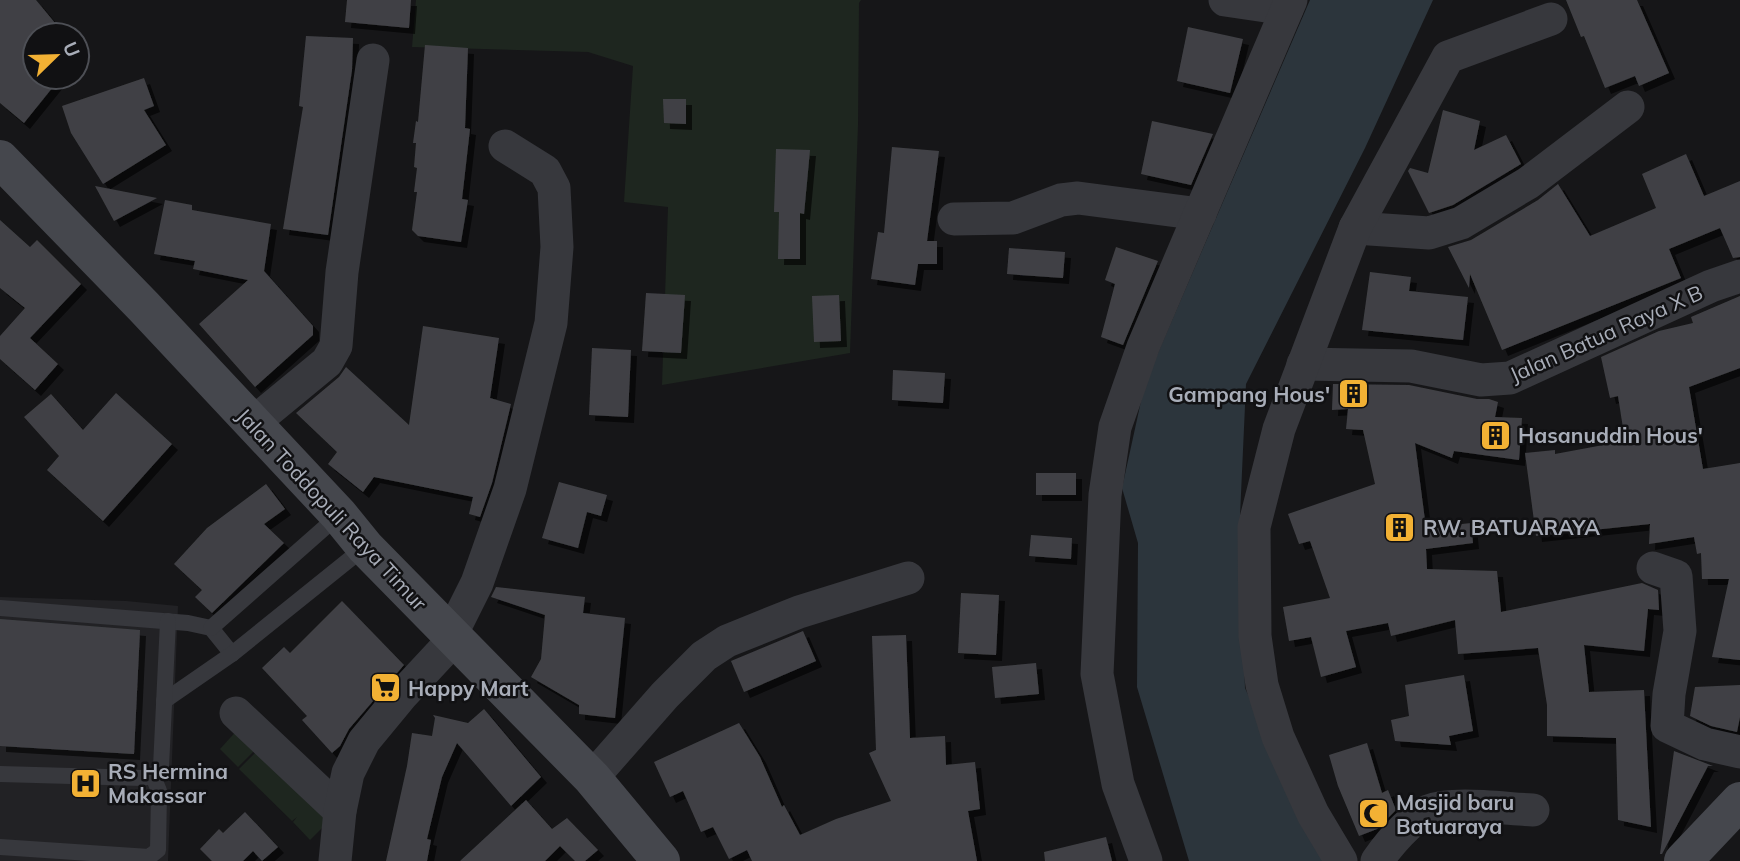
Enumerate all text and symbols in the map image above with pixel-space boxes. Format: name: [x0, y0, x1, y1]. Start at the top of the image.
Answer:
north arrow: [21, 21, 91, 91]
text: U: [58, 38, 85, 61]
street label: Jalan Batua Raya X B: [1505, 279, 1707, 387]
building icon: Gampang Hous': [1336, 377, 1370, 411]
place label: Gampang Hous': [1168, 381, 1330, 407]
street label: Jalan Toddopuli Raya Timur: [231, 402, 433, 616]
building icon: Hasanuddin Hous': [1478, 418, 1512, 452]
place label: Hasanuddin Hous': [1518, 422, 1703, 448]
building icon: RW. BATUARAYA: [1383, 510, 1417, 544]
place label: RW. BATUARAYA: [1423, 514, 1600, 540]
supermarket icon: Happy Mart: [368, 671, 402, 705]
place label: Happy Mart: [408, 675, 528, 701]
place label: RS Hermina Makassar: [108, 758, 228, 808]
hospital icon: RS Hermina Makassar: [68, 766, 102, 800]
place label: Masjid baru Batuaraya: [1396, 789, 1514, 839]
mosque icon: Masjid baru Batuaraya: [1356, 797, 1390, 831]

